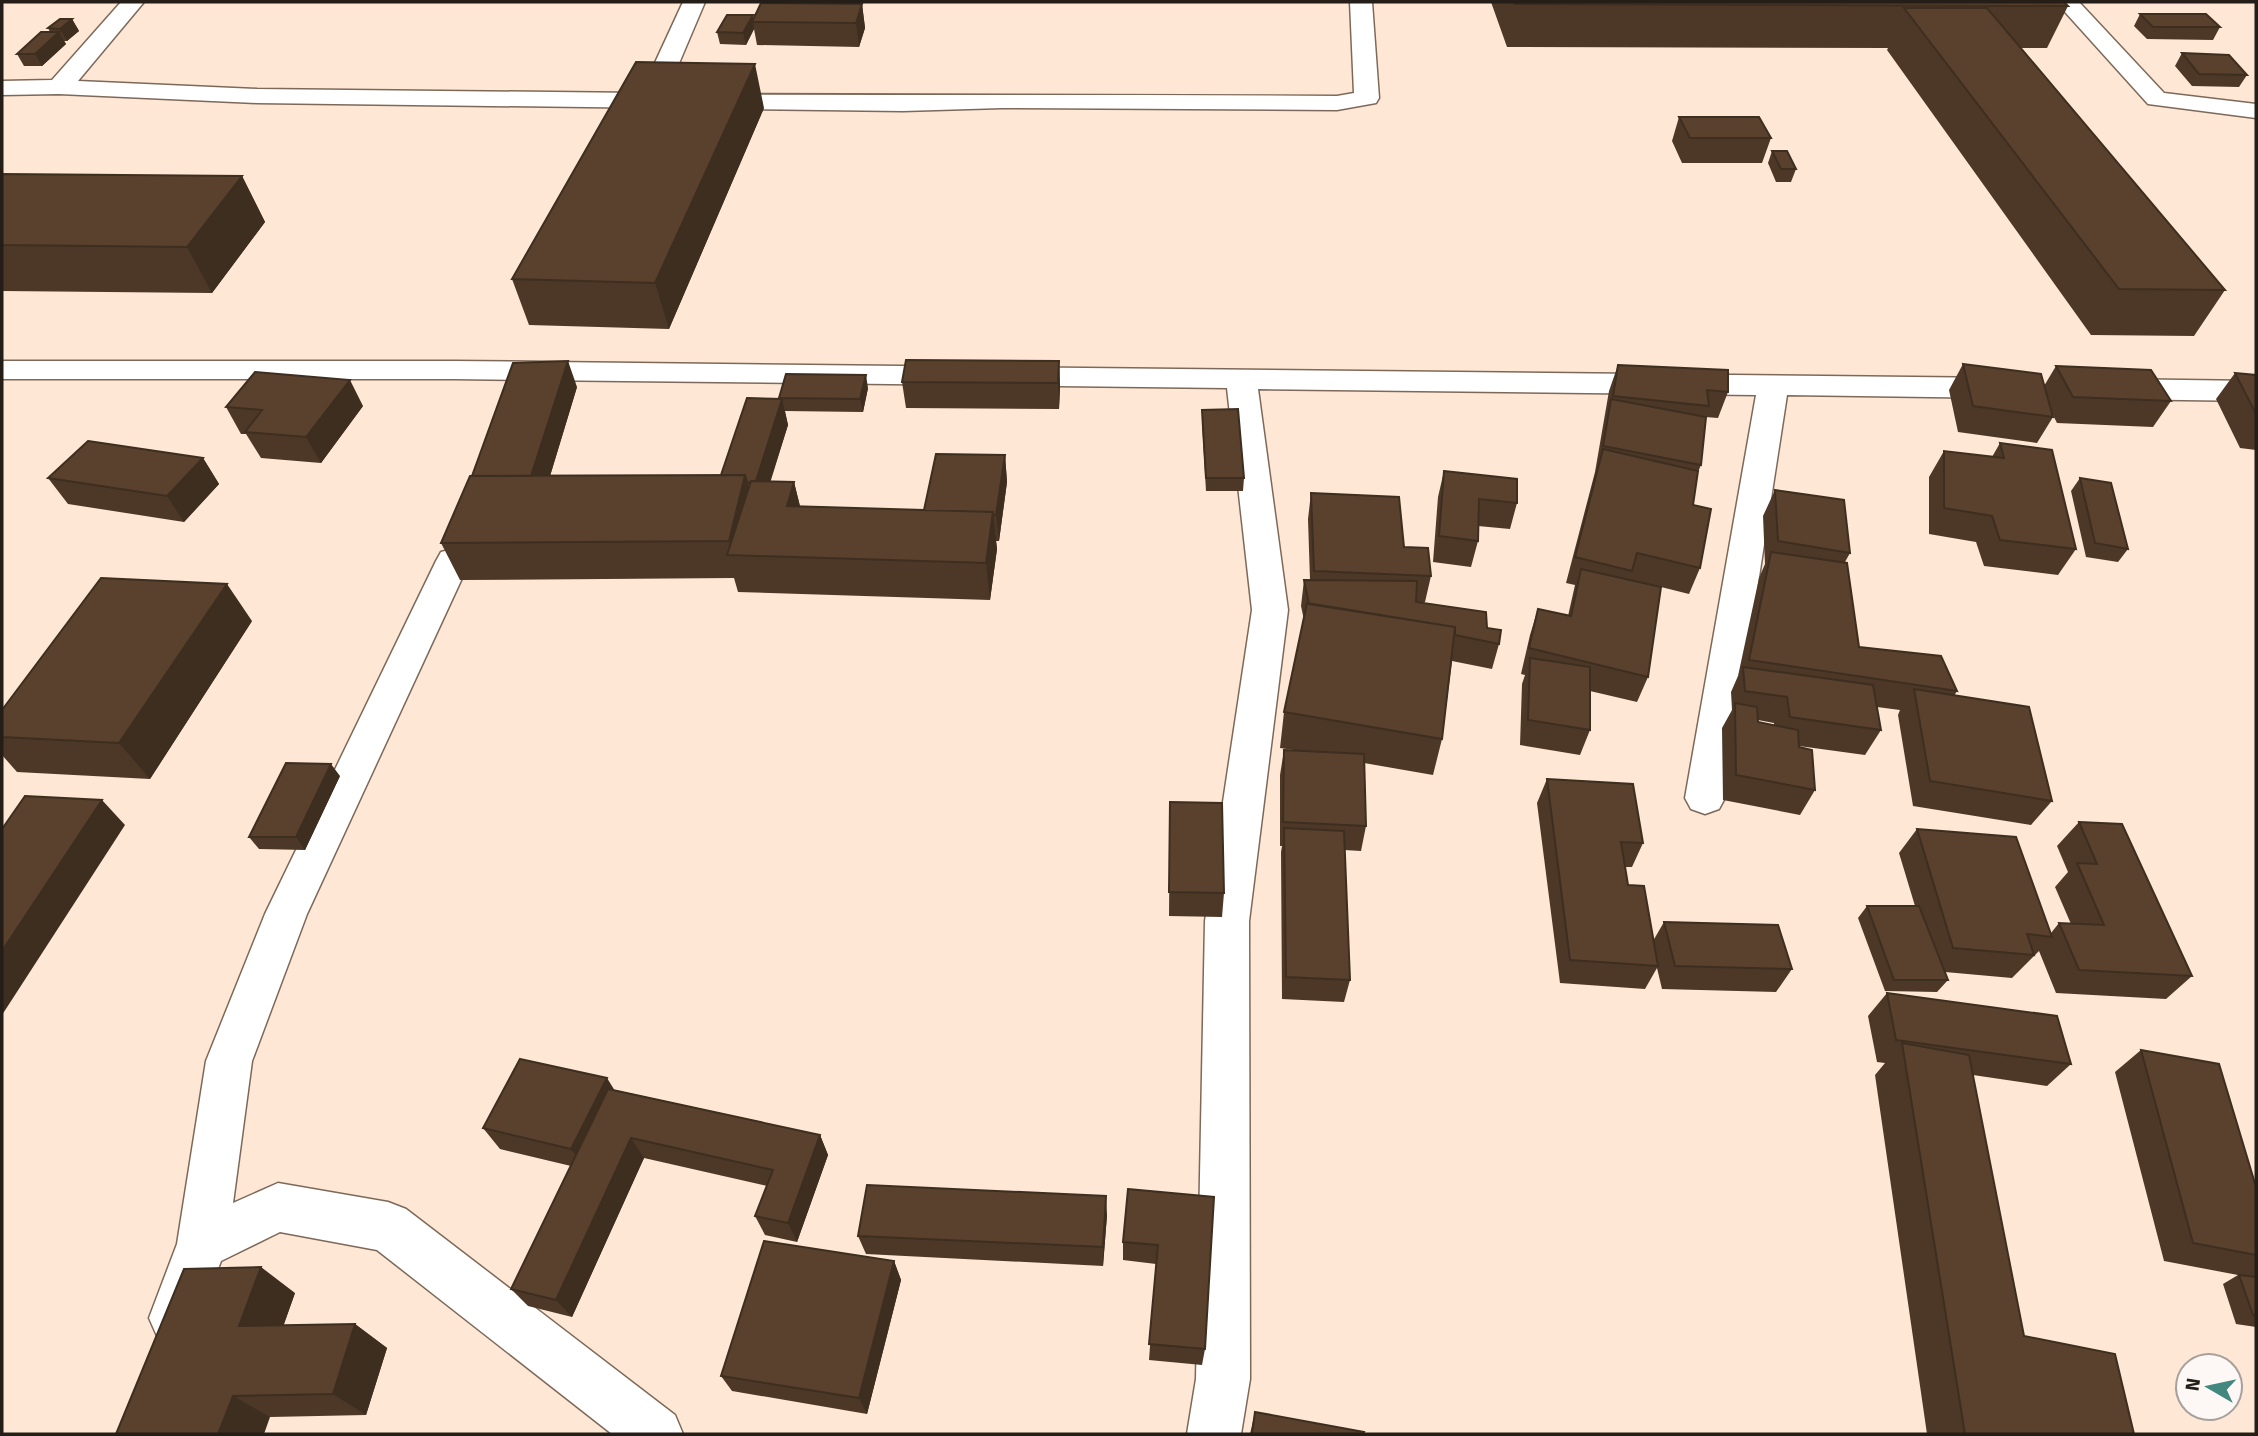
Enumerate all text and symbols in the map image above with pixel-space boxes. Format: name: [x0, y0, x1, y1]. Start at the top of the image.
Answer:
north arrow: [2174, 1352, 2244, 1422]
text: N: [2180, 1376, 2205, 1392]

